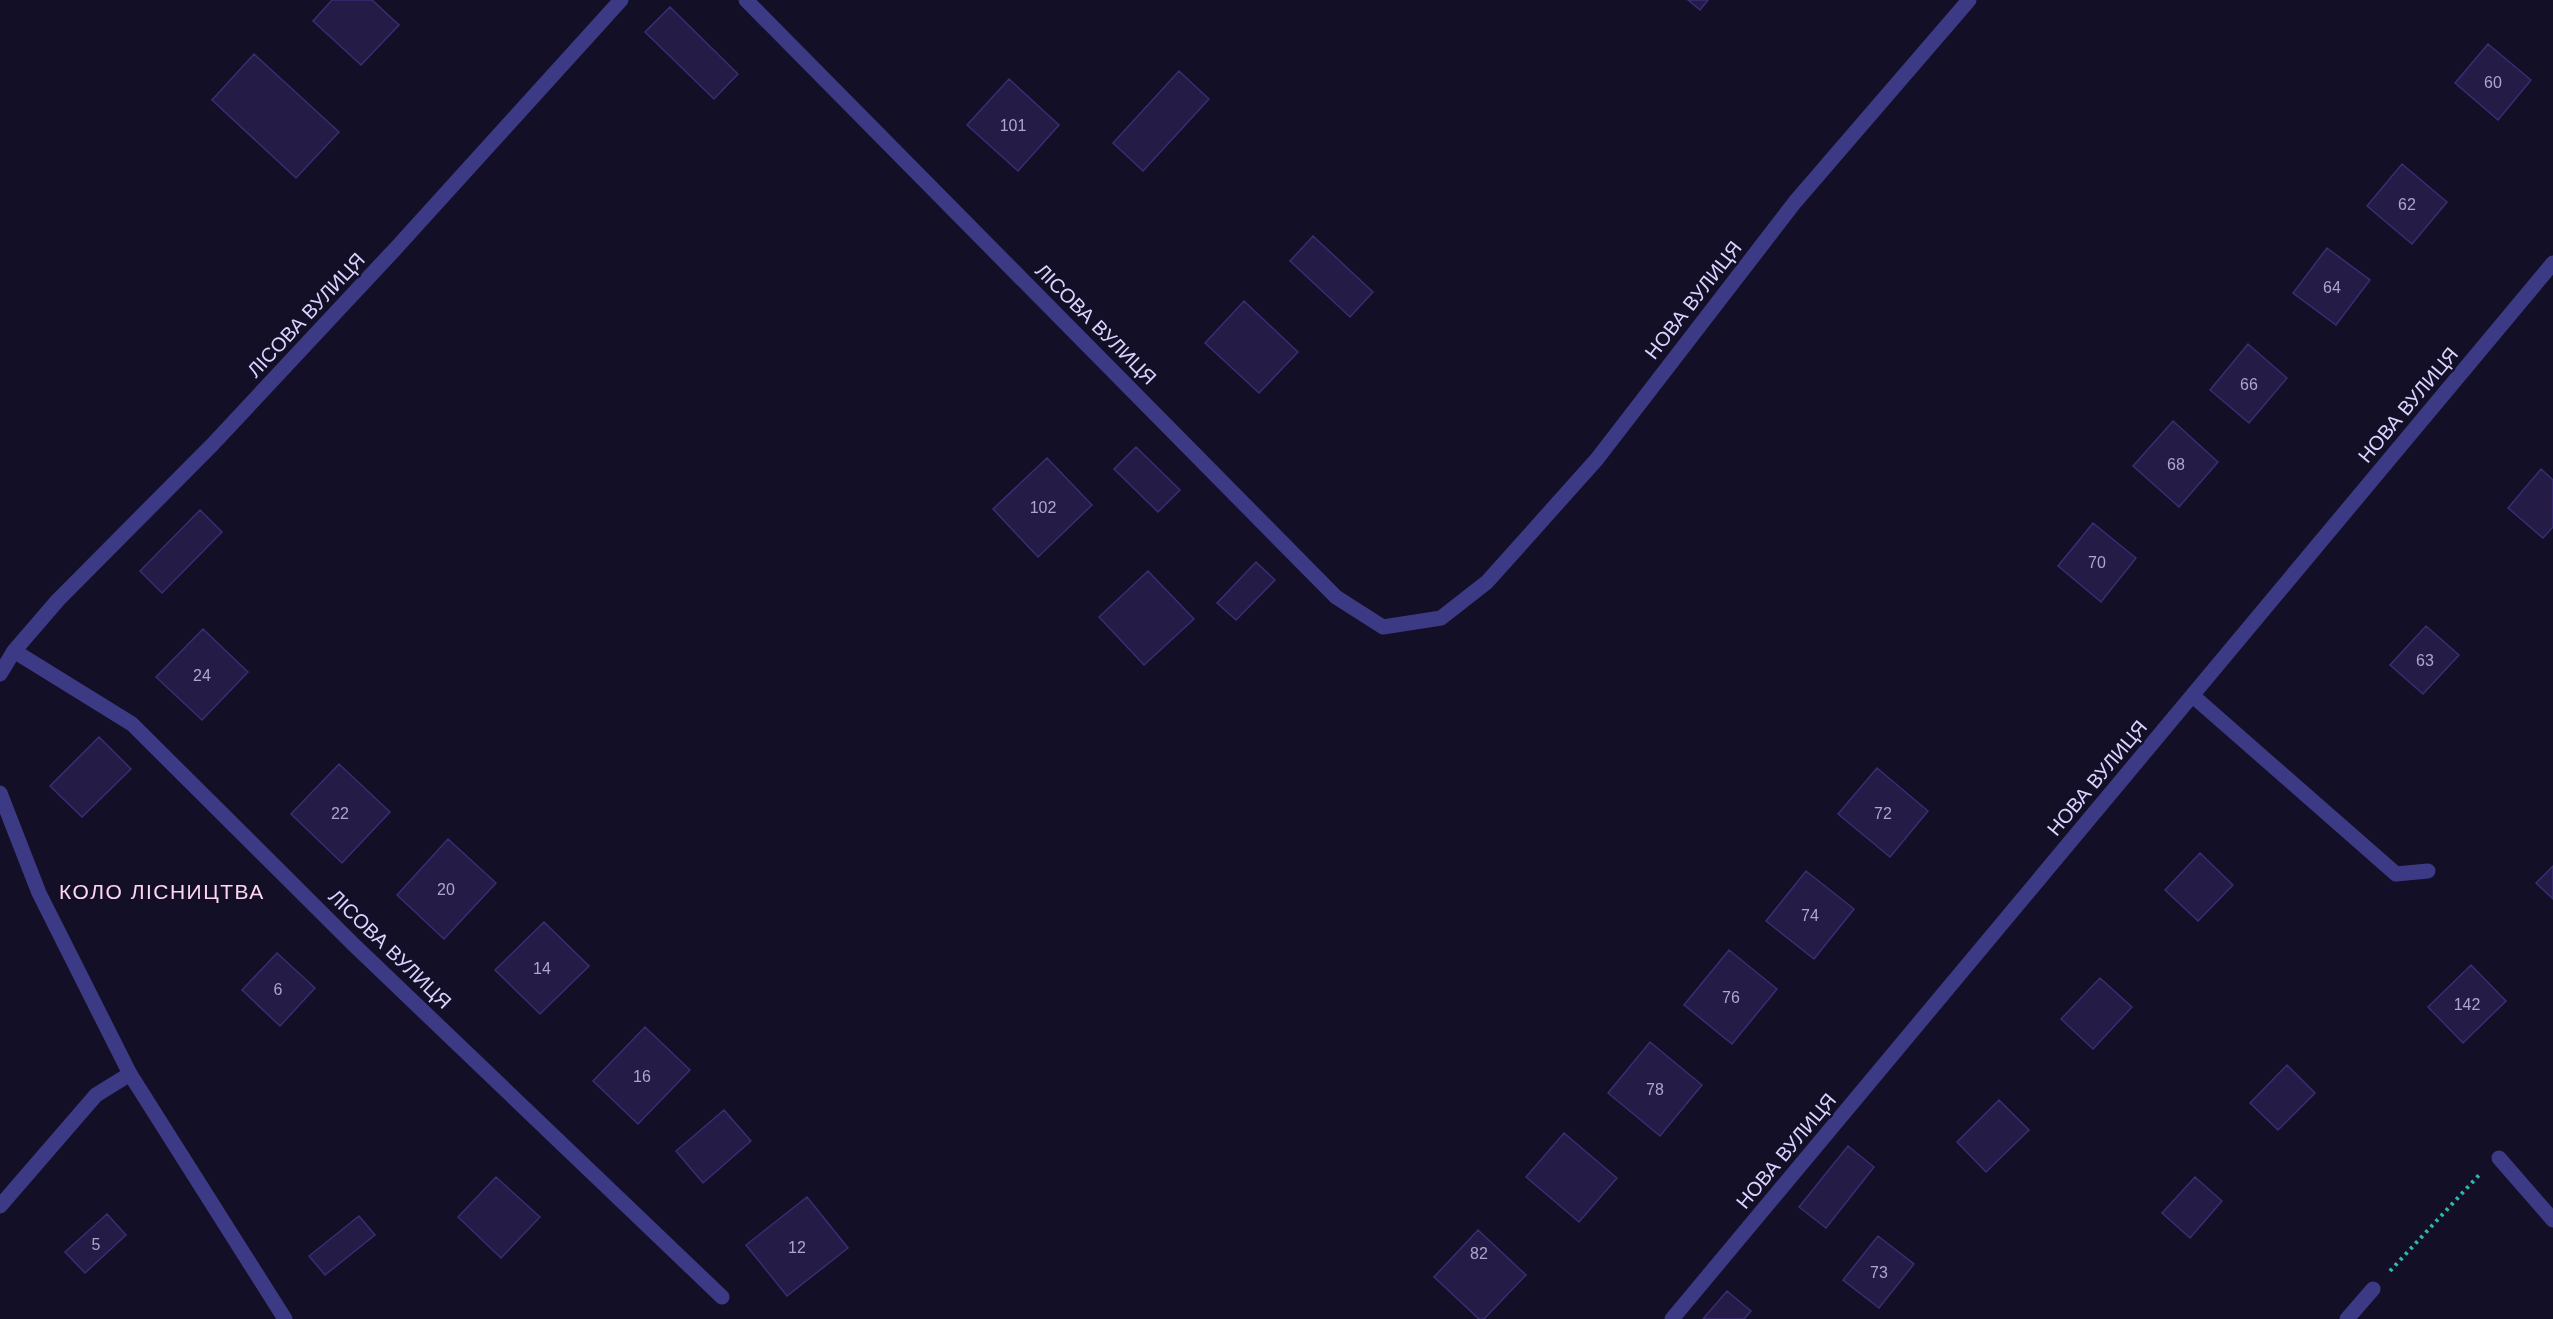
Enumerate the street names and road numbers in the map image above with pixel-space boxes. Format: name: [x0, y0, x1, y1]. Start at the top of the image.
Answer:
street label: НОВА ВУЛИЦЯ: [1640, 237, 1746, 363]
street label: ЛІСОВА ВУЛИЦЯ: [243, 249, 369, 381]
street label: ЛІСОВА ВУЛИЦЯ: [1031, 259, 1161, 389]
street label: НОВА ВУЛИЦЯ: [2354, 343, 2462, 467]
street label: НОВА ВУЛИЦЯ: [2043, 716, 2151, 840]
street label: ЛІСОВА ВУЛИЦЯ: [324, 885, 456, 1013]
street label: НОВА ВУЛИЦЯ: [1732, 1089, 1840, 1213]

